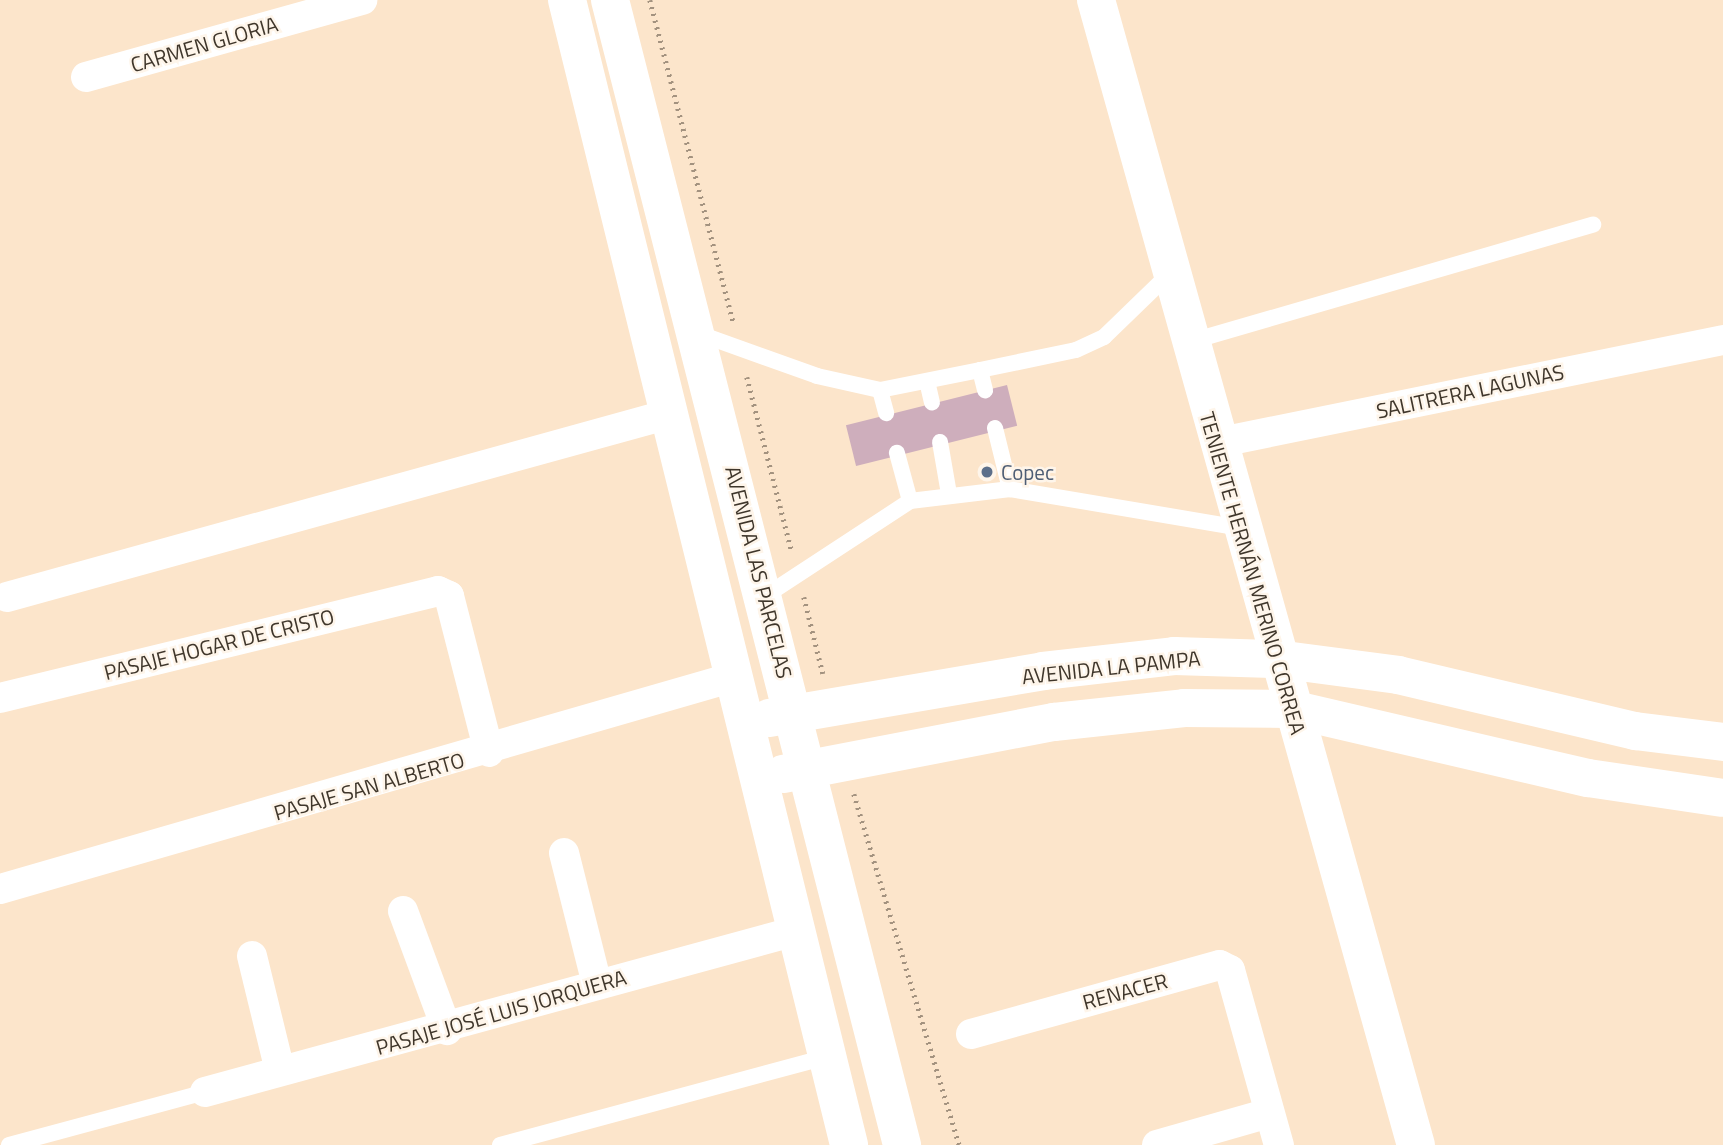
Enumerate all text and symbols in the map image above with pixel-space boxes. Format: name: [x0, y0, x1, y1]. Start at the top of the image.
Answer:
street label: CARMEN GLORIA: [127, 11, 281, 77]
street label: SALITRERA LAGUNAS: [1374, 359, 1566, 423]
street label: TENIENTE HERNÁN MERINO CORREA: [1195, 409, 1311, 737]
place label: Copec: [1001, 459, 1054, 485]
street label: AVENIDA LAS PARCELAS: [720, 463, 798, 681]
marker: Copec: [979, 464, 995, 480]
street label: PASAJE HOGAR DE CRISTO: [101, 603, 337, 685]
street label: AVENIDA LA PAMPA: [1021, 645, 1201, 689]
street label: PASAJE SAN ALBERTO: [271, 747, 467, 825]
street label: PASAJE JOSÉ LUIS JORQUERA: [373, 964, 629, 1060]
street label: RENACER: [1080, 968, 1170, 1014]

